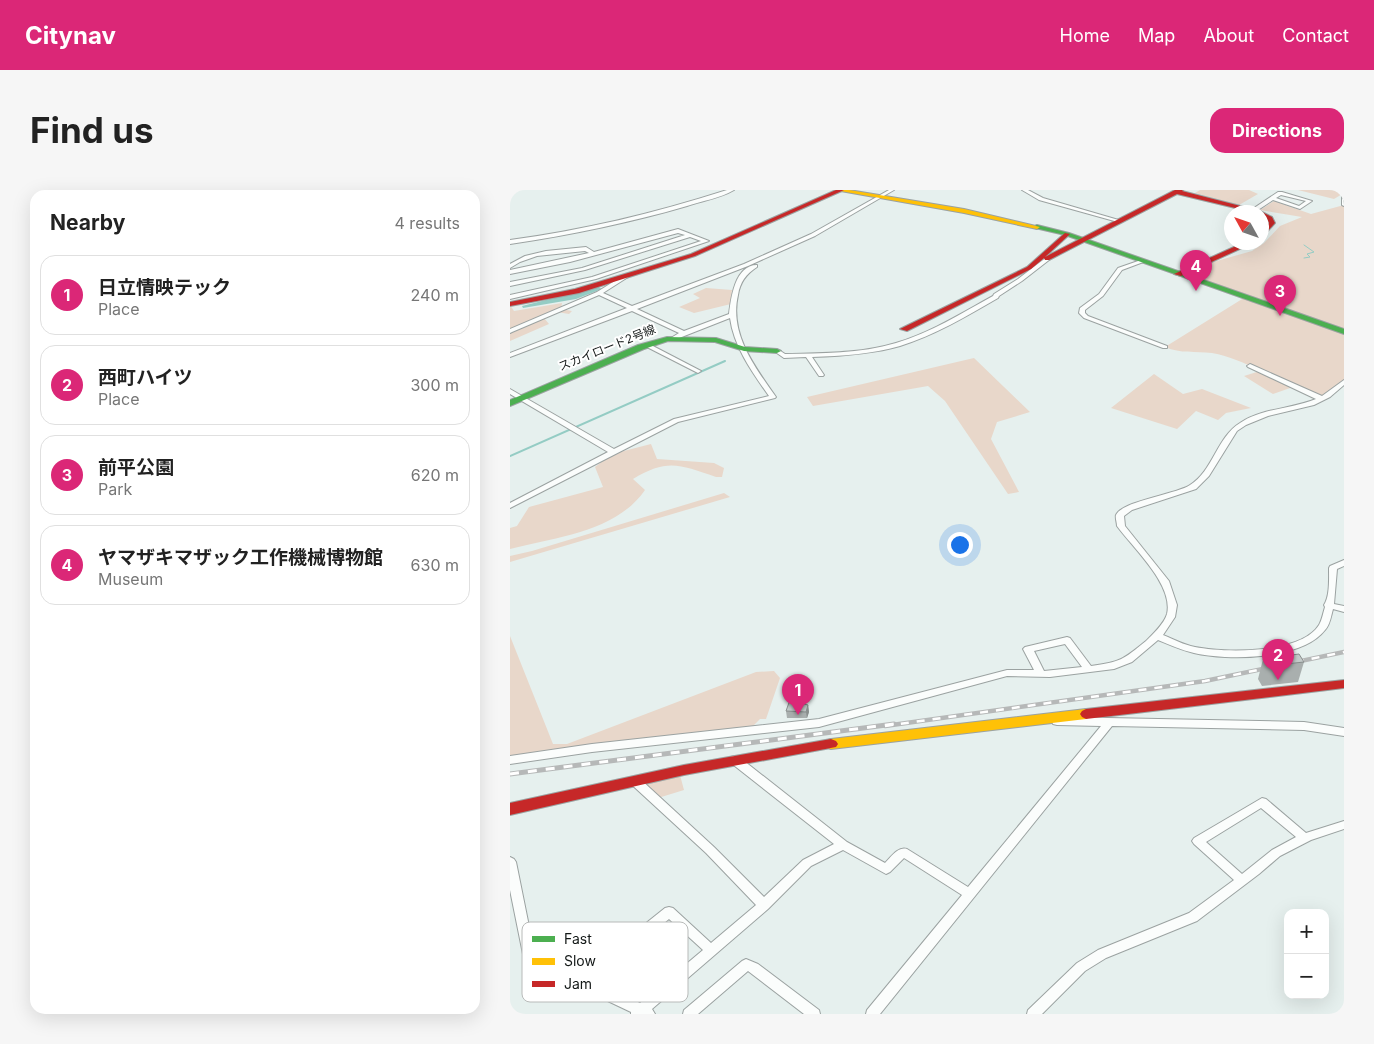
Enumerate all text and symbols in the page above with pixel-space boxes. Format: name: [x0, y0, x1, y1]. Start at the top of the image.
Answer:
text: Citynav: [25, 21, 116, 50]
text: Home: [1060, 25, 1110, 46]
text: Map: [1138, 25, 1175, 46]
text: About: [1203, 25, 1254, 46]
text: Contact: [1282, 25, 1349, 46]
button: Directions: [1210, 108, 1344, 153]
text: Find us: [30, 109, 154, 151]
north arrow: [1224, 205, 1269, 250]
text: Nearby: [50, 210, 125, 235]
text: 4 results: [395, 213, 460, 233]
pin: 4: [1180, 250, 1212, 291]
pin: 3: [1264, 275, 1296, 316]
text: 日立情映テック: [98, 276, 231, 299]
text: 1: [64, 285, 70, 305]
text: 240 m: [411, 285, 459, 305]
text: Place: [98, 299, 140, 319]
street label: スカイロード2号線: [556, 321, 658, 374]
text: 西町ハイツ: [98, 366, 193, 389]
text: 2: [62, 375, 72, 395]
text: 300 m: [410, 375, 459, 395]
text: Place: [98, 389, 140, 409]
text: 前平公園: [98, 456, 174, 479]
text: 3: [62, 465, 72, 485]
text: 620 m: [411, 465, 459, 485]
text: Park: [98, 479, 132, 499]
your location: [947, 532, 973, 558]
text: ヤマザキマザック工作機械博物館: [98, 546, 383, 569]
text: 4: [62, 555, 72, 575]
text: 630 m: [411, 555, 459, 575]
text: Museum: [98, 569, 163, 589]
pin: 2: [1262, 639, 1294, 680]
pin: 1: [782, 674, 814, 715]
map controls: [1284, 909, 1329, 999]
button: +: [1284, 909, 1329, 954]
legend: [522, 922, 688, 1002]
text: Fast: [564, 930, 592, 947]
text: Slow: [564, 952, 596, 969]
button: −: [1284, 954, 1329, 999]
text: Jam: [564, 975, 592, 992]

